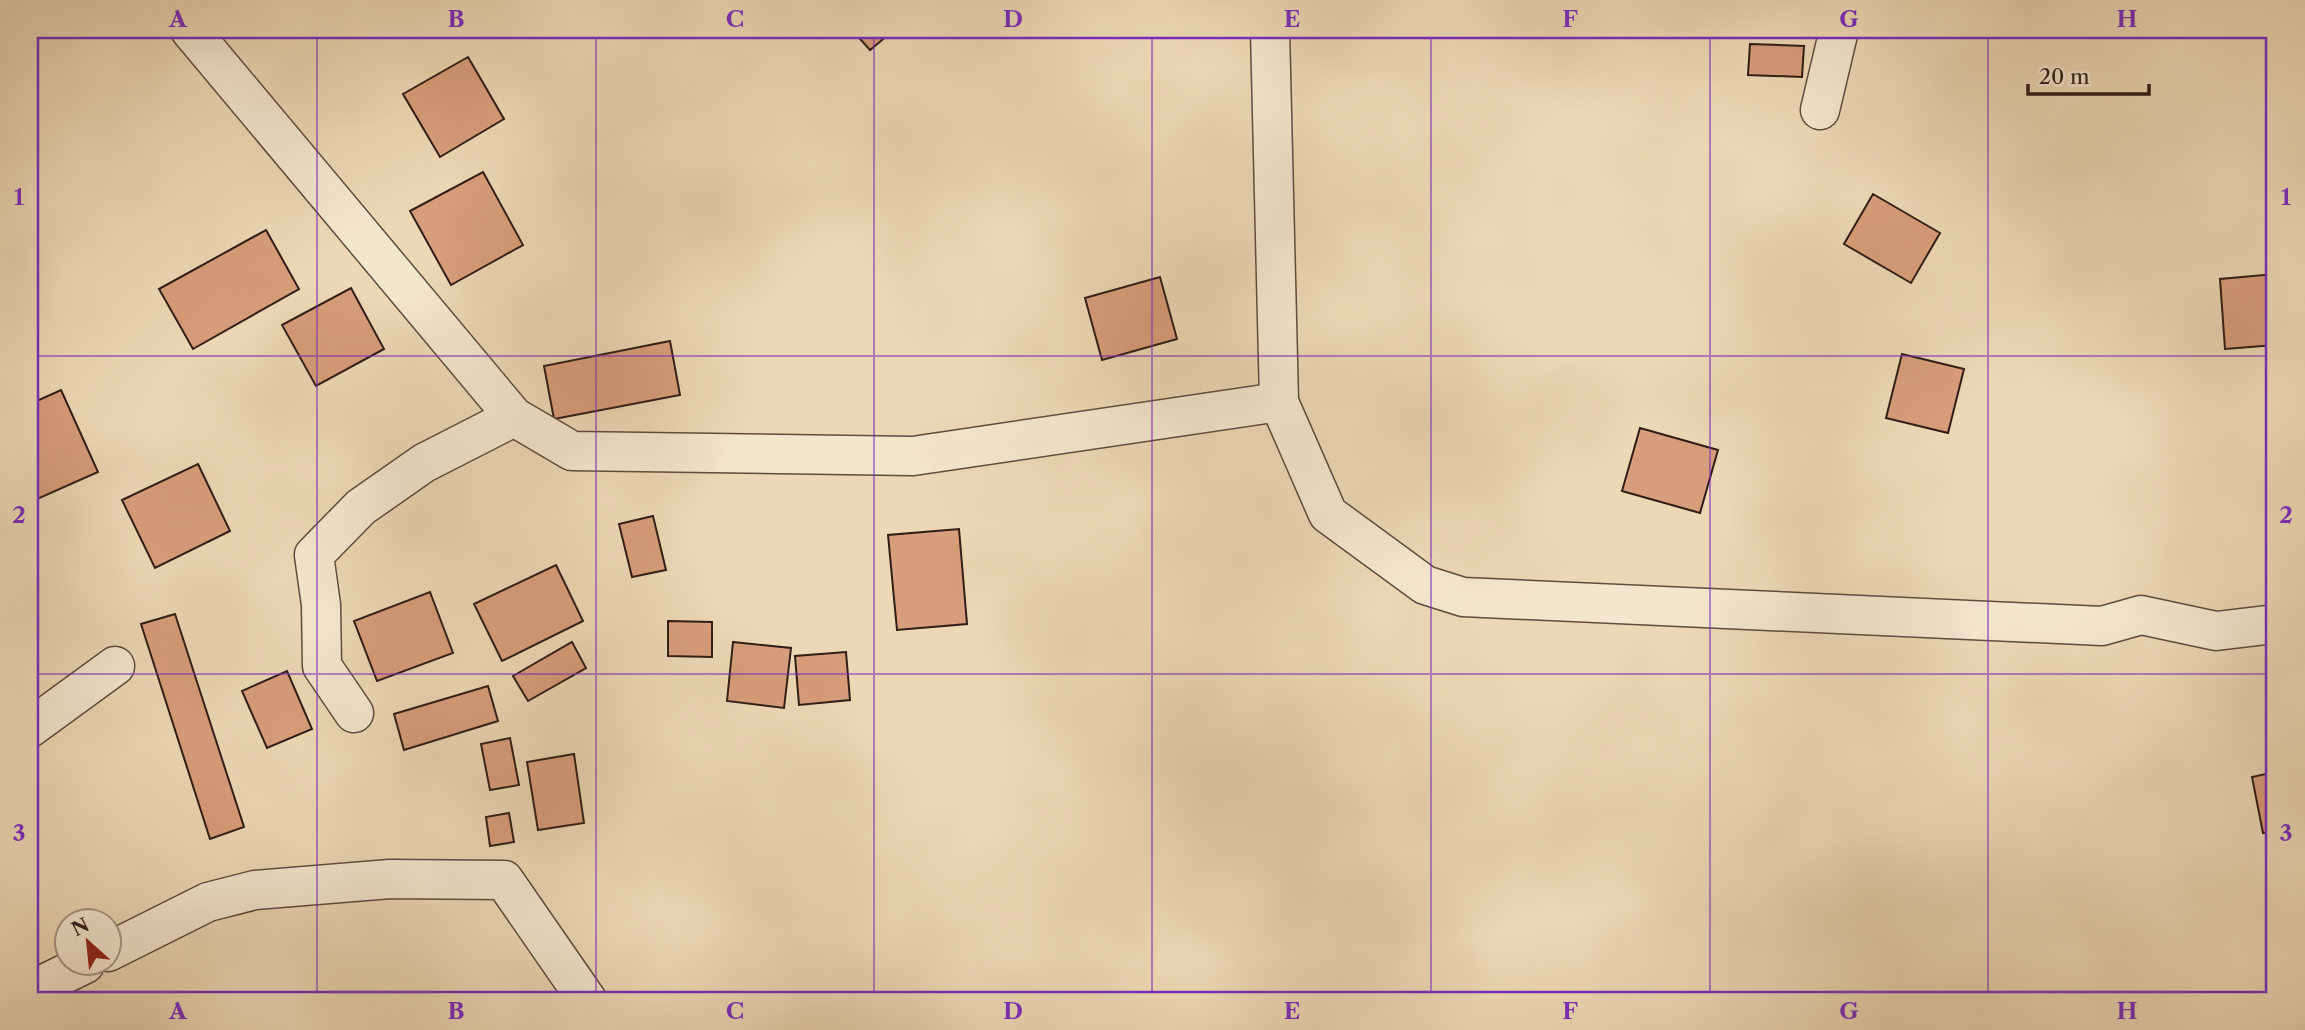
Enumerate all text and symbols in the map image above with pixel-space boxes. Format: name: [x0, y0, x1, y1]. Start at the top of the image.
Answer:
text: A: [168, 5, 188, 33]
text: B: [447, 5, 465, 33]
text: C: [726, 5, 744, 33]
text: D: [1003, 5, 1023, 33]
text: E: [1284, 5, 1300, 33]
text: F: [1562, 5, 1578, 33]
text: G: [1839, 5, 1859, 33]
text: H: [2117, 5, 2138, 33]
scale bar: [2028, 52, 2149, 96]
text: 20 m: [2039, 64, 2090, 89]
text: 1: [14, 183, 25, 211]
text: 1: [2281, 183, 2292, 211]
text: 2: [12, 501, 26, 529]
text: 2: [2279, 501, 2293, 529]
text: 3: [13, 819, 26, 847]
text: 3: [2280, 819, 2293, 847]
north arrow: [52, 908, 122, 978]
text: N: [68, 913, 93, 941]
text: A: [168, 997, 188, 1025]
text: B: [447, 997, 465, 1025]
text: C: [726, 997, 744, 1025]
text: D: [1003, 997, 1023, 1025]
text: E: [1284, 997, 1300, 1025]
text: F: [1562, 997, 1578, 1025]
text: G: [1839, 997, 1859, 1025]
text: H: [2117, 997, 2138, 1025]

